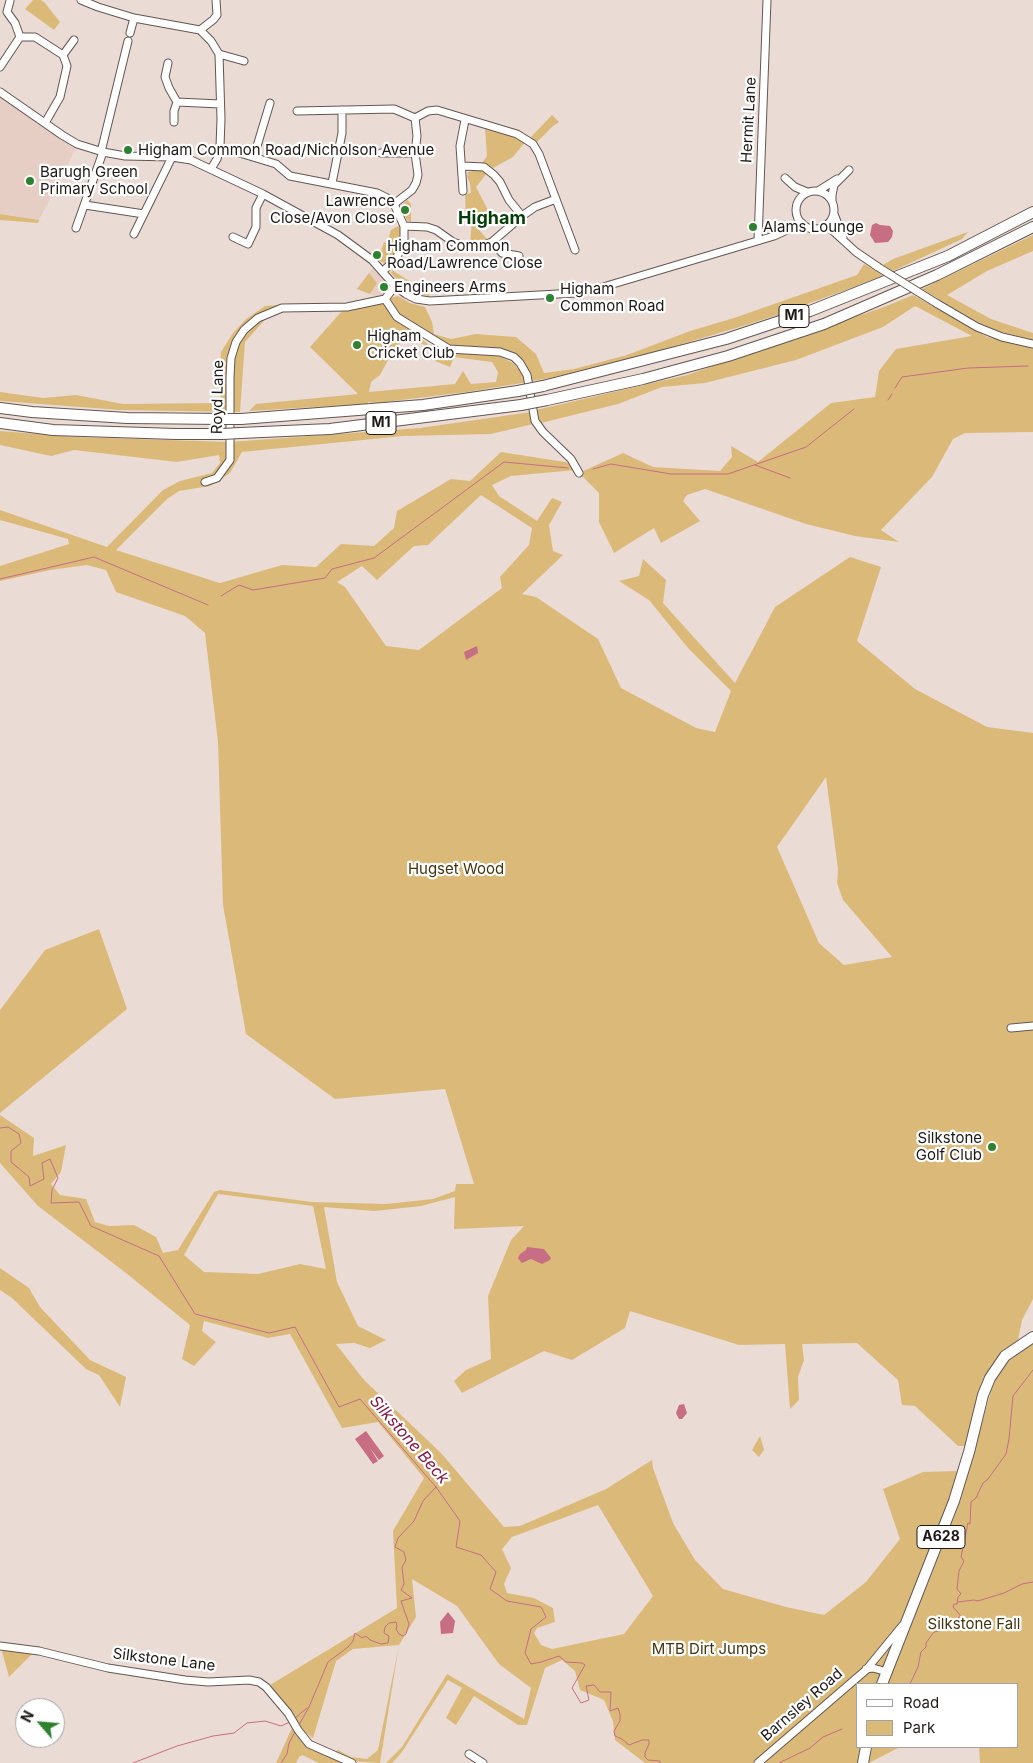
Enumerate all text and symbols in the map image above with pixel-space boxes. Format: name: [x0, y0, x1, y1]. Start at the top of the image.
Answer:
street label: Hermit Lane: [738, 76, 760, 164]
place label: Higham Common Road/Nicholson Avenue: [138, 141, 434, 159]
marker: Higham Common Road/Nicholson Avenue: [122, 144, 134, 156]
place label: Barugh Green Primary School: [40, 163, 148, 198]
marker: Barugh Green Primary School: [24, 175, 36, 187]
place label: Lawrence Close/Avon Close: [270, 192, 395, 227]
marker: Lawrence Close/Avon Close: [399, 204, 411, 216]
district label: Higham: [458, 208, 526, 230]
place label: Alams Lounge: [763, 218, 864, 236]
marker: Alams Lounge: [747, 221, 759, 233]
place label: Higham Common Road/Lawrence Close: [387, 237, 543, 272]
marker: Higham Common Road/Lawrence Close: [371, 249, 383, 261]
place label: Engineers Arms: [394, 278, 506, 296]
place label: Higham Common Road: [560, 280, 664, 315]
marker: Engineers Arms: [378, 281, 390, 293]
marker: Higham Common Road: [544, 292, 556, 304]
road number: M1: [779, 304, 809, 328]
place label: Higham Cricket Club: [367, 327, 454, 362]
marker: Higham Cricket Club: [351, 339, 363, 351]
street label: Royd Lane: [208, 360, 228, 434]
road number: M1: [366, 412, 396, 434]
park label: Hugset Wood: [408, 860, 504, 878]
place label: Silkstone Golf Club: [916, 1129, 982, 1164]
marker: Silkstone Golf Club: [986, 1141, 998, 1153]
water label: Silkstone Beck: [365, 1392, 453, 1488]
road number: A628: [917, 1525, 965, 1548]
park label: Silkstone Fall: [928, 1615, 1020, 1633]
park label: MTB Dirt Jumps: [652, 1640, 766, 1658]
street label: Silkstone Lane: [112, 1645, 216, 1675]
street label: Barnsley Road: [758, 1665, 846, 1745]
legend: [856, 1683, 1018, 1748]
text: Road: [903, 1693, 939, 1712]
north arrow: [15, 1698, 65, 1748]
text: N: [17, 1708, 37, 1725]
text: Park: [903, 1718, 935, 1737]

